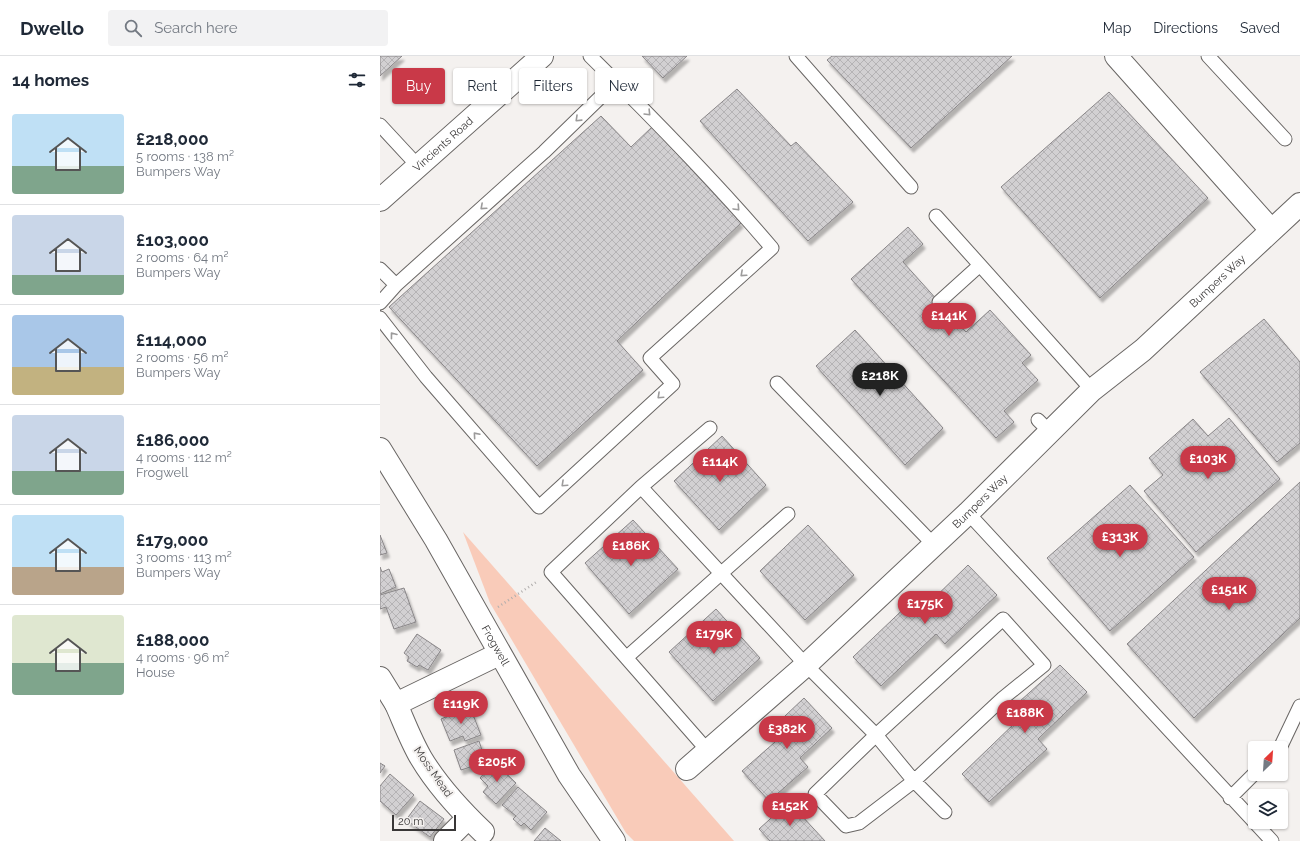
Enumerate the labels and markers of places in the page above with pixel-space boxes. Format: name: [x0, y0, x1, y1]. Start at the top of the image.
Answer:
pin: £141K: [921, 303, 977, 337]
pin: £218K: [852, 363, 908, 397]
pin: £103K: [1180, 446, 1236, 480]
pin: £114K: [692, 449, 748, 483]
pin: £313K: [1092, 524, 1148, 558]
pin: £186K: [603, 533, 659, 567]
pin: £151K: [1201, 577, 1257, 611]
pin: £175K: [897, 591, 953, 625]
pin: £179K: [686, 621, 742, 655]
pin: £119K: [433, 691, 489, 725]
pin: £188K: [997, 700, 1053, 734]
pin: £382K: [759, 716, 815, 750]
pin: £205K: [469, 749, 525, 783]
pin: £152K: [762, 793, 818, 827]

